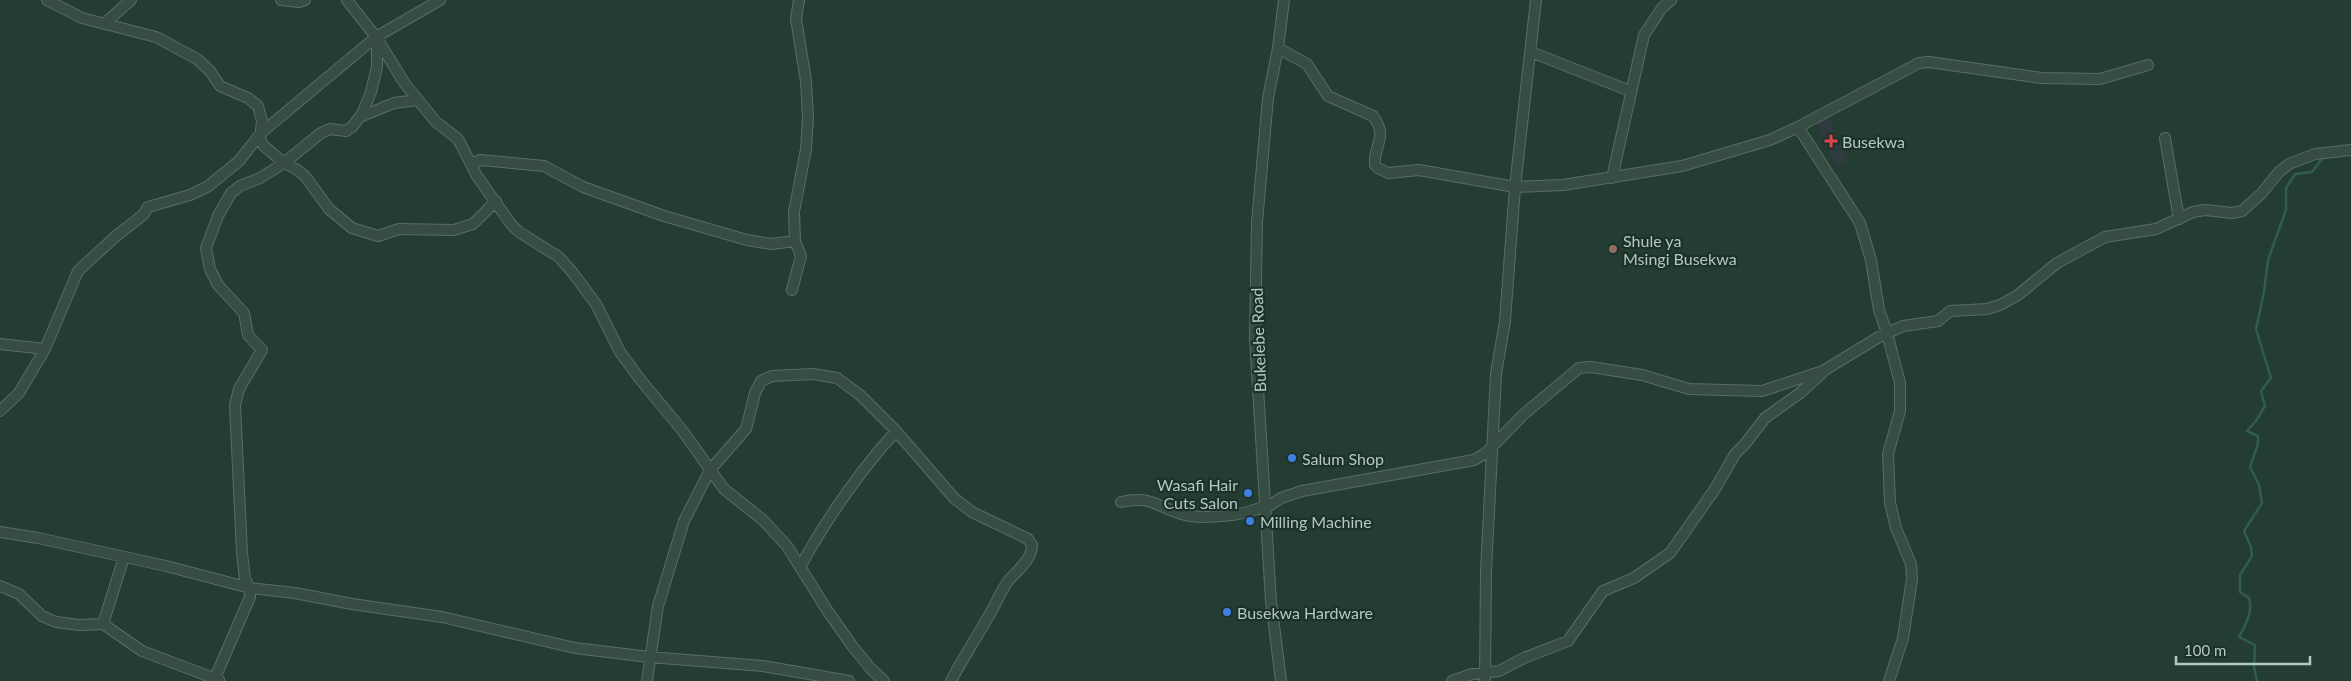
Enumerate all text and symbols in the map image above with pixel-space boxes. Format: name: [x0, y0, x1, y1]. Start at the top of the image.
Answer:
place label: Busekwa: [1842, 132, 1905, 151]
marker: Busekwa: [1824, 134, 1838, 148]
place label: Shule ya Msingi Busekwa: [1623, 231, 1737, 268]
marker: Shule ya Msingi Busekwa: [1607, 243, 1619, 255]
street label: Bukelebe Road: [1247, 287, 1269, 393]
place label: Salum Shop: [1302, 449, 1384, 468]
marker: Salum Shop: [1286, 452, 1298, 464]
place label: Wasafi Hair Cuts Salon: [1157, 475, 1238, 512]
marker: Wasafi Hair Cuts Salon: [1242, 487, 1254, 499]
place label: Milling Machine: [1260, 512, 1372, 531]
marker: Milling Machine: [1244, 515, 1256, 527]
place label: Busekwa Hardware: [1237, 603, 1373, 622]
marker: Busekwa Hardware: [1221, 606, 1233, 618]
scale bar: [2176, 634, 2310, 666]
text: 100 m: [2184, 641, 2226, 659]

